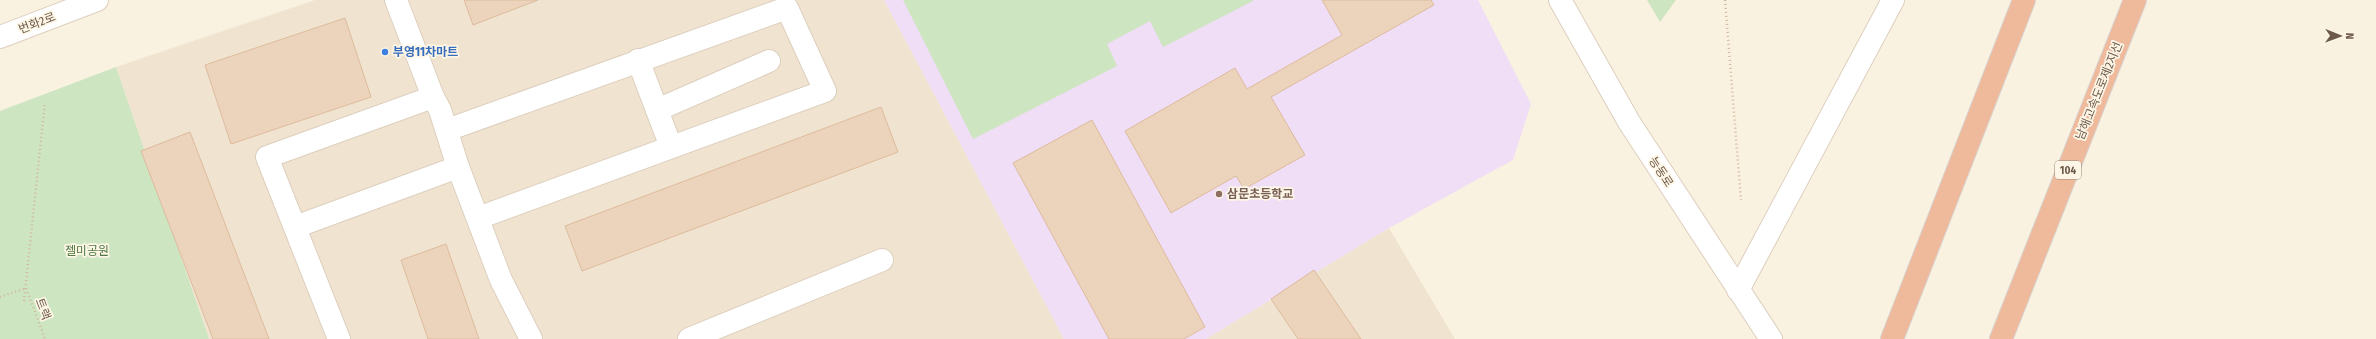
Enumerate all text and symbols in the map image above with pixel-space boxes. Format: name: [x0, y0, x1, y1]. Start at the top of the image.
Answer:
street label: 번화2로: [17, 10, 57, 36]
north arrow: [2320, 16, 2360, 56]
text: N: [2343, 33, 2356, 40]
street label: 남해고속도로제2지선: [2073, 40, 2125, 142]
place label: 부영11차마트: [393, 45, 458, 59]
marker: 부영11차마트: [380, 47, 390, 57]
street label: 능동로: [1646, 154, 1676, 190]
road number: 104: [2055, 161, 2081, 179]
place label: 삼문초등학교: [1227, 187, 1293, 201]
marker: 삼문초등학교: [1214, 189, 1224, 199]
park label: 젤미공원: [65, 244, 109, 258]
street label: 트랙: [33, 296, 53, 322]

